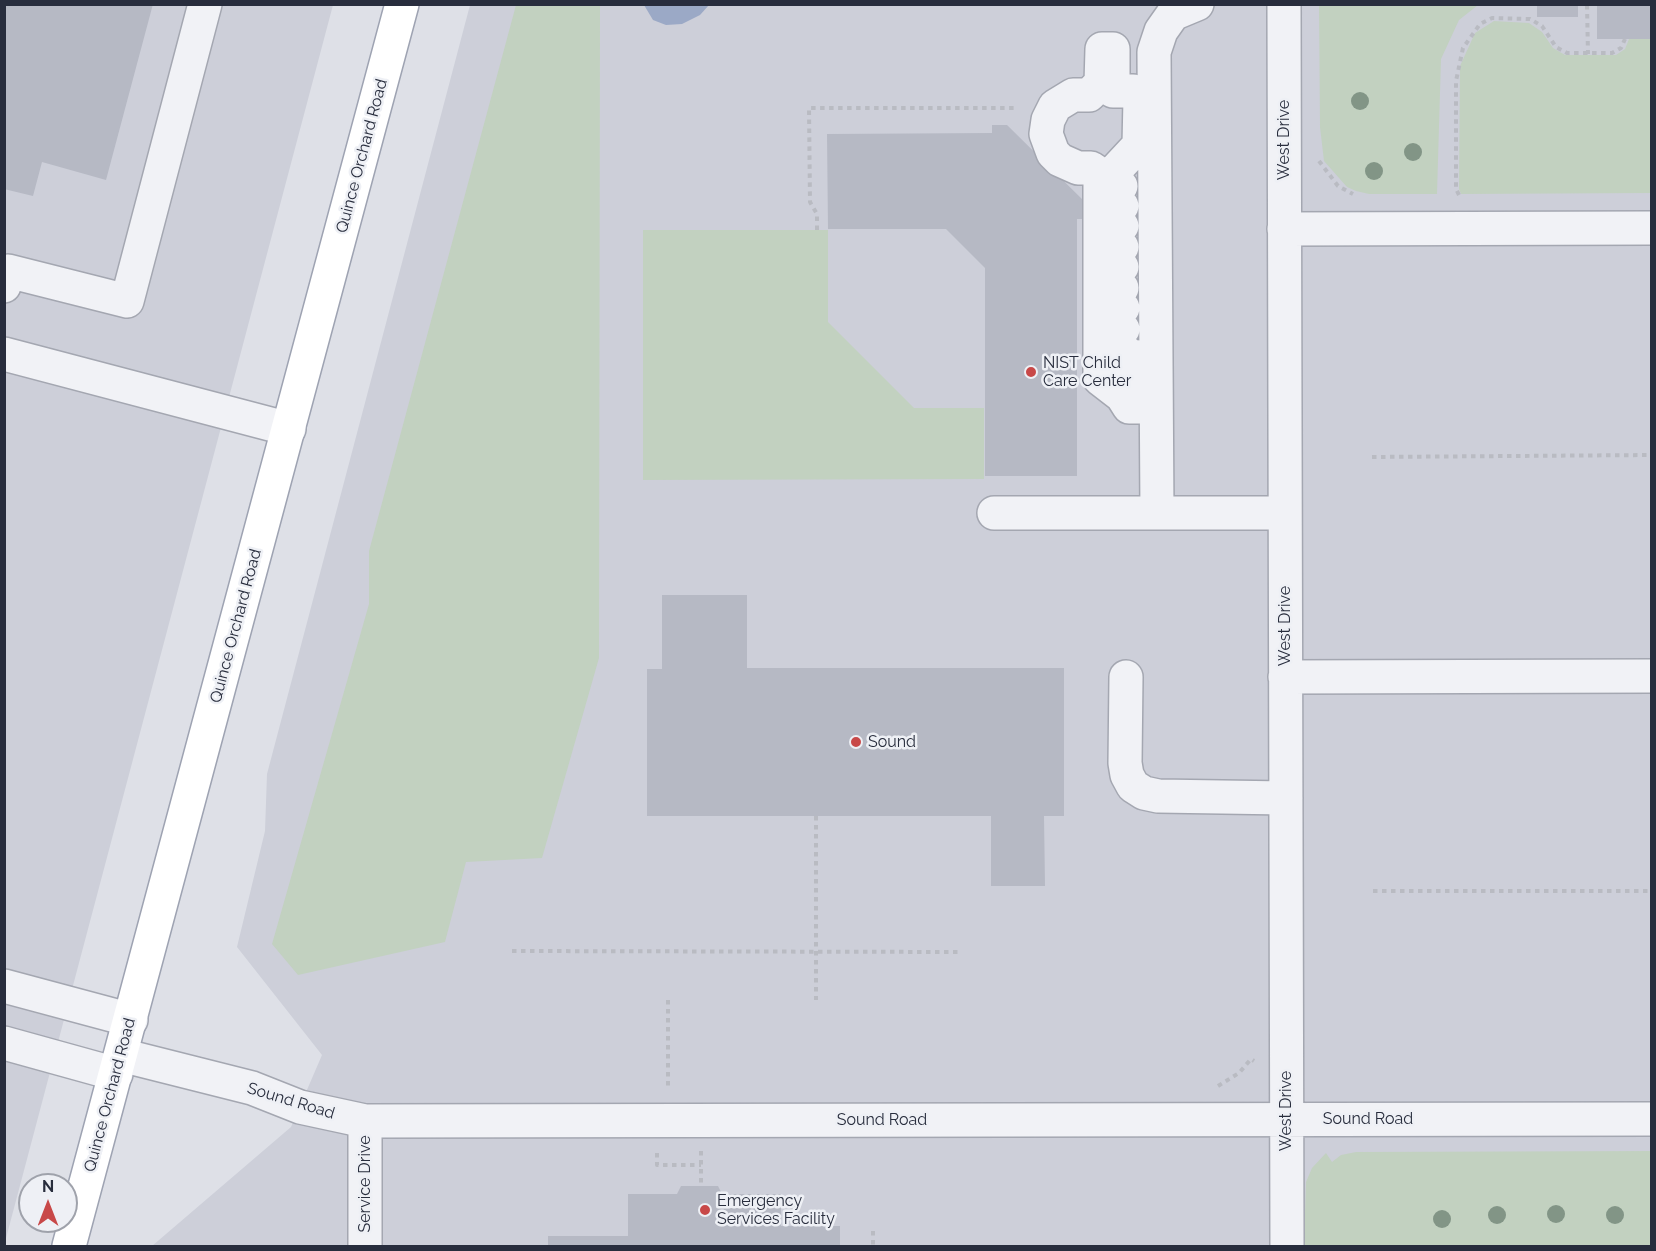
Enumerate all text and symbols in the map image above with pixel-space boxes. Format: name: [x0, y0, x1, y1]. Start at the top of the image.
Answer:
street label: Quince Orchard Road: [332, 77, 392, 235]
street label: West Drive: [1274, 100, 1294, 180]
place label: NIST Child Care Center: [1043, 353, 1131, 391]
marker: NIST Child Care Center: [1024, 365, 1038, 379]
street label: Quince Orchard Road: [206, 547, 266, 705]
street label: West Drive: [1275, 586, 1295, 666]
place label: Sound: [868, 732, 916, 752]
marker: Sound: [849, 735, 863, 749]
street label: Quince Orchard Road: [80, 1016, 140, 1174]
street label: West Drive: [1276, 1071, 1296, 1151]
street label: Sound Road: [245, 1079, 337, 1123]
street label: Sound Road: [1323, 1109, 1413, 1129]
street label: Sound Road: [837, 1110, 927, 1130]
street label: Service Drive: [355, 1135, 375, 1233]
north arrow: [18, 1173, 78, 1233]
text: N: [42, 1177, 54, 1196]
place label: Emergency Services Facility: [717, 1191, 835, 1229]
marker: Emergency Services Facility: [698, 1203, 712, 1217]

